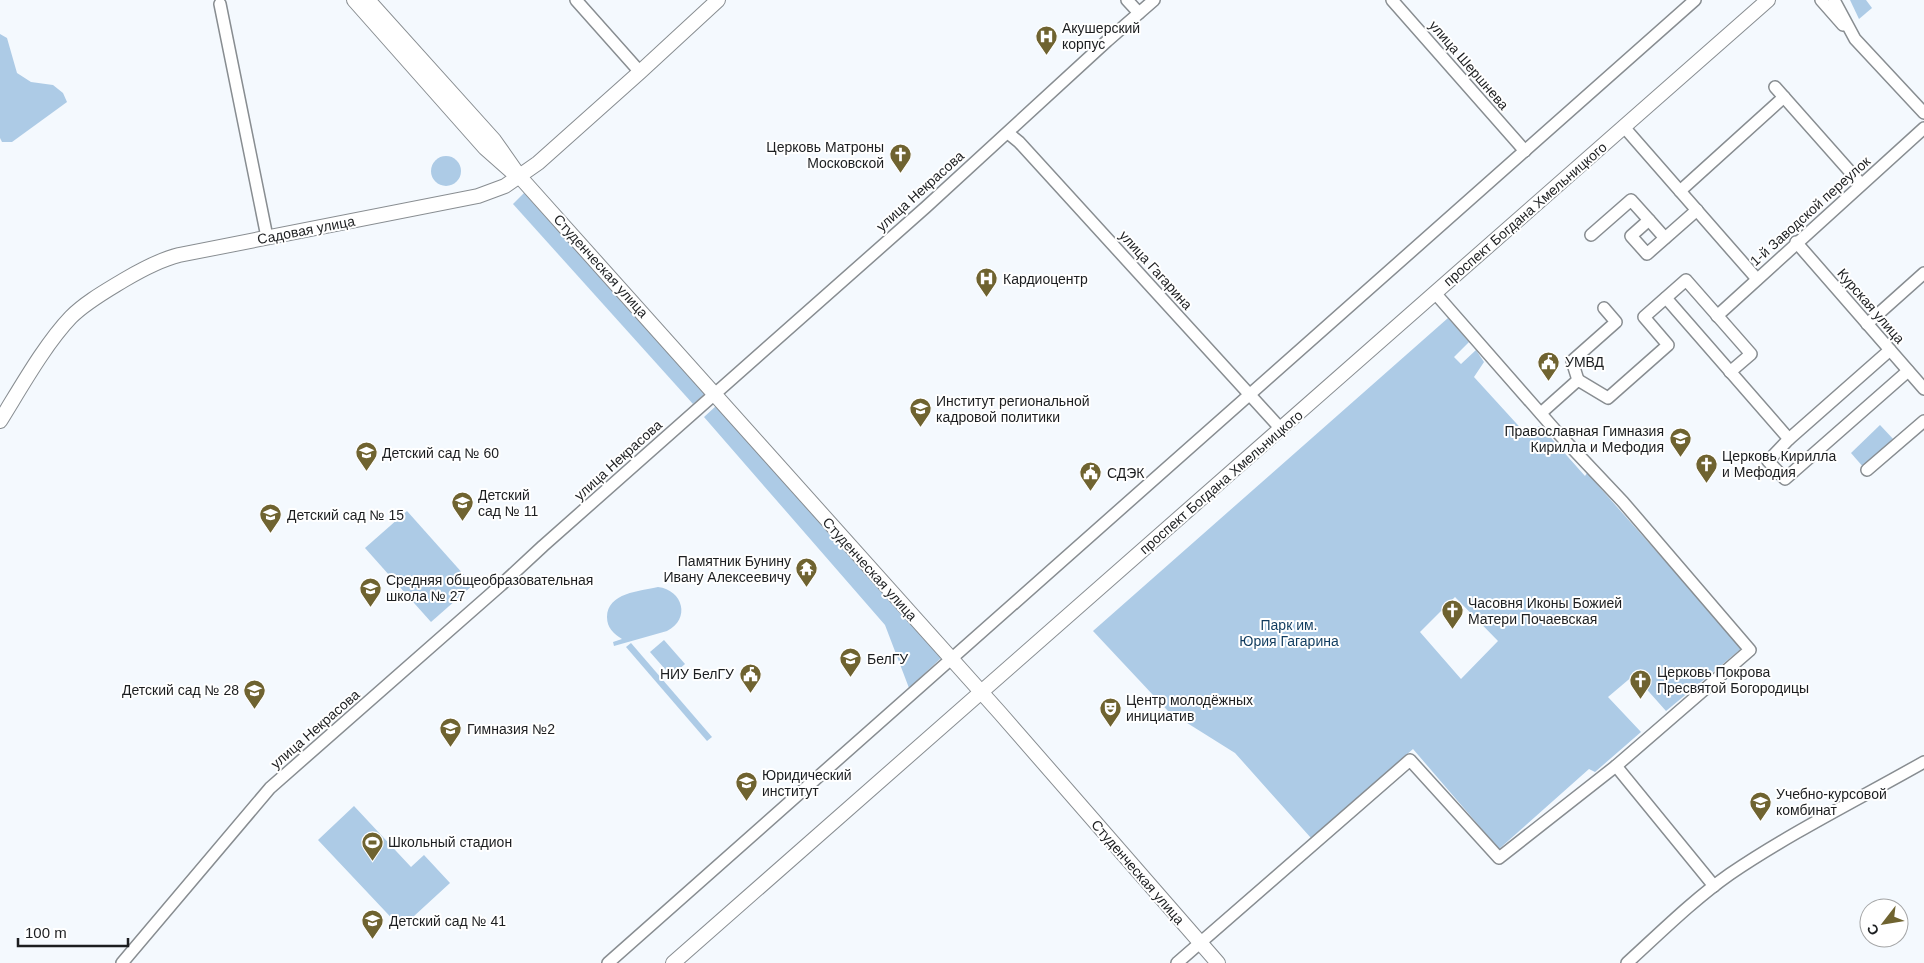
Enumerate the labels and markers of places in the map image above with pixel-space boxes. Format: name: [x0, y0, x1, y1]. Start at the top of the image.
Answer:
place label: Акушерский корпус: [1062, 20, 1140, 52]
hospital icon: Акушерский корпус: [1034, 24, 1058, 55]
place label: Церковь Матроны Московской: [766, 139, 884, 171]
church icon: Церковь Матроны Московской: [888, 143, 912, 174]
hospital icon: Кардиоцентр: [975, 267, 999, 298]
place label: Кардиоцентр: [1003, 271, 1088, 287]
public building icon: УМВД: [1537, 350, 1561, 381]
place label: УМВД: [1565, 354, 1605, 370]
place label: Институт региональной кадровой политики: [936, 393, 1090, 425]
school or university icon: Институт региональной кадровой политики: [908, 397, 932, 428]
place label: Православная Гимназия Кирилла и Мефодия: [1504, 423, 1664, 455]
school or university icon: Православная Гимназия Кирилла и Мефодия: [1668, 427, 1692, 458]
school or university icon: Детский сад № 60: [354, 441, 378, 472]
place label: Детский сад № 60: [382, 445, 499, 461]
place label: Церковь Кирилла и Мефодия: [1722, 448, 1837, 480]
church icon: Церковь Кирилла и Мефодия: [1694, 452, 1718, 483]
public building icon: СДЭК: [1079, 461, 1103, 492]
place label: СДЭК: [1107, 465, 1145, 481]
place label: Детский сад № 11: [478, 487, 539, 519]
school or university icon: Детский сад № 11: [450, 491, 474, 522]
school or university icon: Детский сад № 15: [259, 503, 283, 534]
place label: Детский сад № 15: [287, 507, 404, 523]
place label: Памятник Бунину Ивану Алексеевичу: [664, 553, 791, 585]
temple icon: Памятник Бунину Ивану Алексеевичу: [795, 557, 819, 588]
place label: Средняя общеобразовательная школа № 27: [386, 572, 593, 604]
school or university icon: Средняя общеобразовательная школа № 27: [358, 576, 382, 607]
place label: Часовня Иконы Божией Матери Почаевская: [1468, 595, 1622, 627]
church icon: Часовня Иконы Божией Матери Почаевская: [1440, 599, 1464, 630]
school or university icon: БелГУ: [839, 647, 863, 678]
place label: БелГУ: [867, 651, 908, 667]
public building icon: НИУ БелГУ: [738, 662, 762, 693]
place label: Церковь Покрова Пресвятой Богородицы: [1657, 664, 1809, 696]
place label: НИУ БелГУ: [660, 666, 734, 682]
church icon: Церковь Покрова Пресвятой Богородицы: [1629, 668, 1653, 699]
school or university icon: Детский сад № 28: [243, 678, 267, 709]
place label: Детский сад № 28: [122, 682, 239, 698]
place label: Центр молодёжных инициатив: [1126, 692, 1253, 724]
theatre icon: Центр молодёжных инициатив: [1098, 696, 1122, 727]
school or university icon: Гимназия №2: [439, 717, 463, 748]
place label: Гимназия №2: [467, 721, 555, 737]
place label: Юридический институт: [762, 767, 852, 799]
school or university icon: Юридический институт: [734, 771, 758, 802]
place label: Учебно-курсовой комбинат: [1776, 786, 1887, 818]
school or university icon: Учебно-курсовой комбинат: [1748, 790, 1772, 821]
sports icon: Школьный стадион: [360, 830, 384, 861]
place label: Школьный стадион: [388, 834, 512, 850]
school or university icon: Детский сад № 41: [361, 909, 385, 940]
place label: Детский сад № 41: [389, 913, 506, 929]

